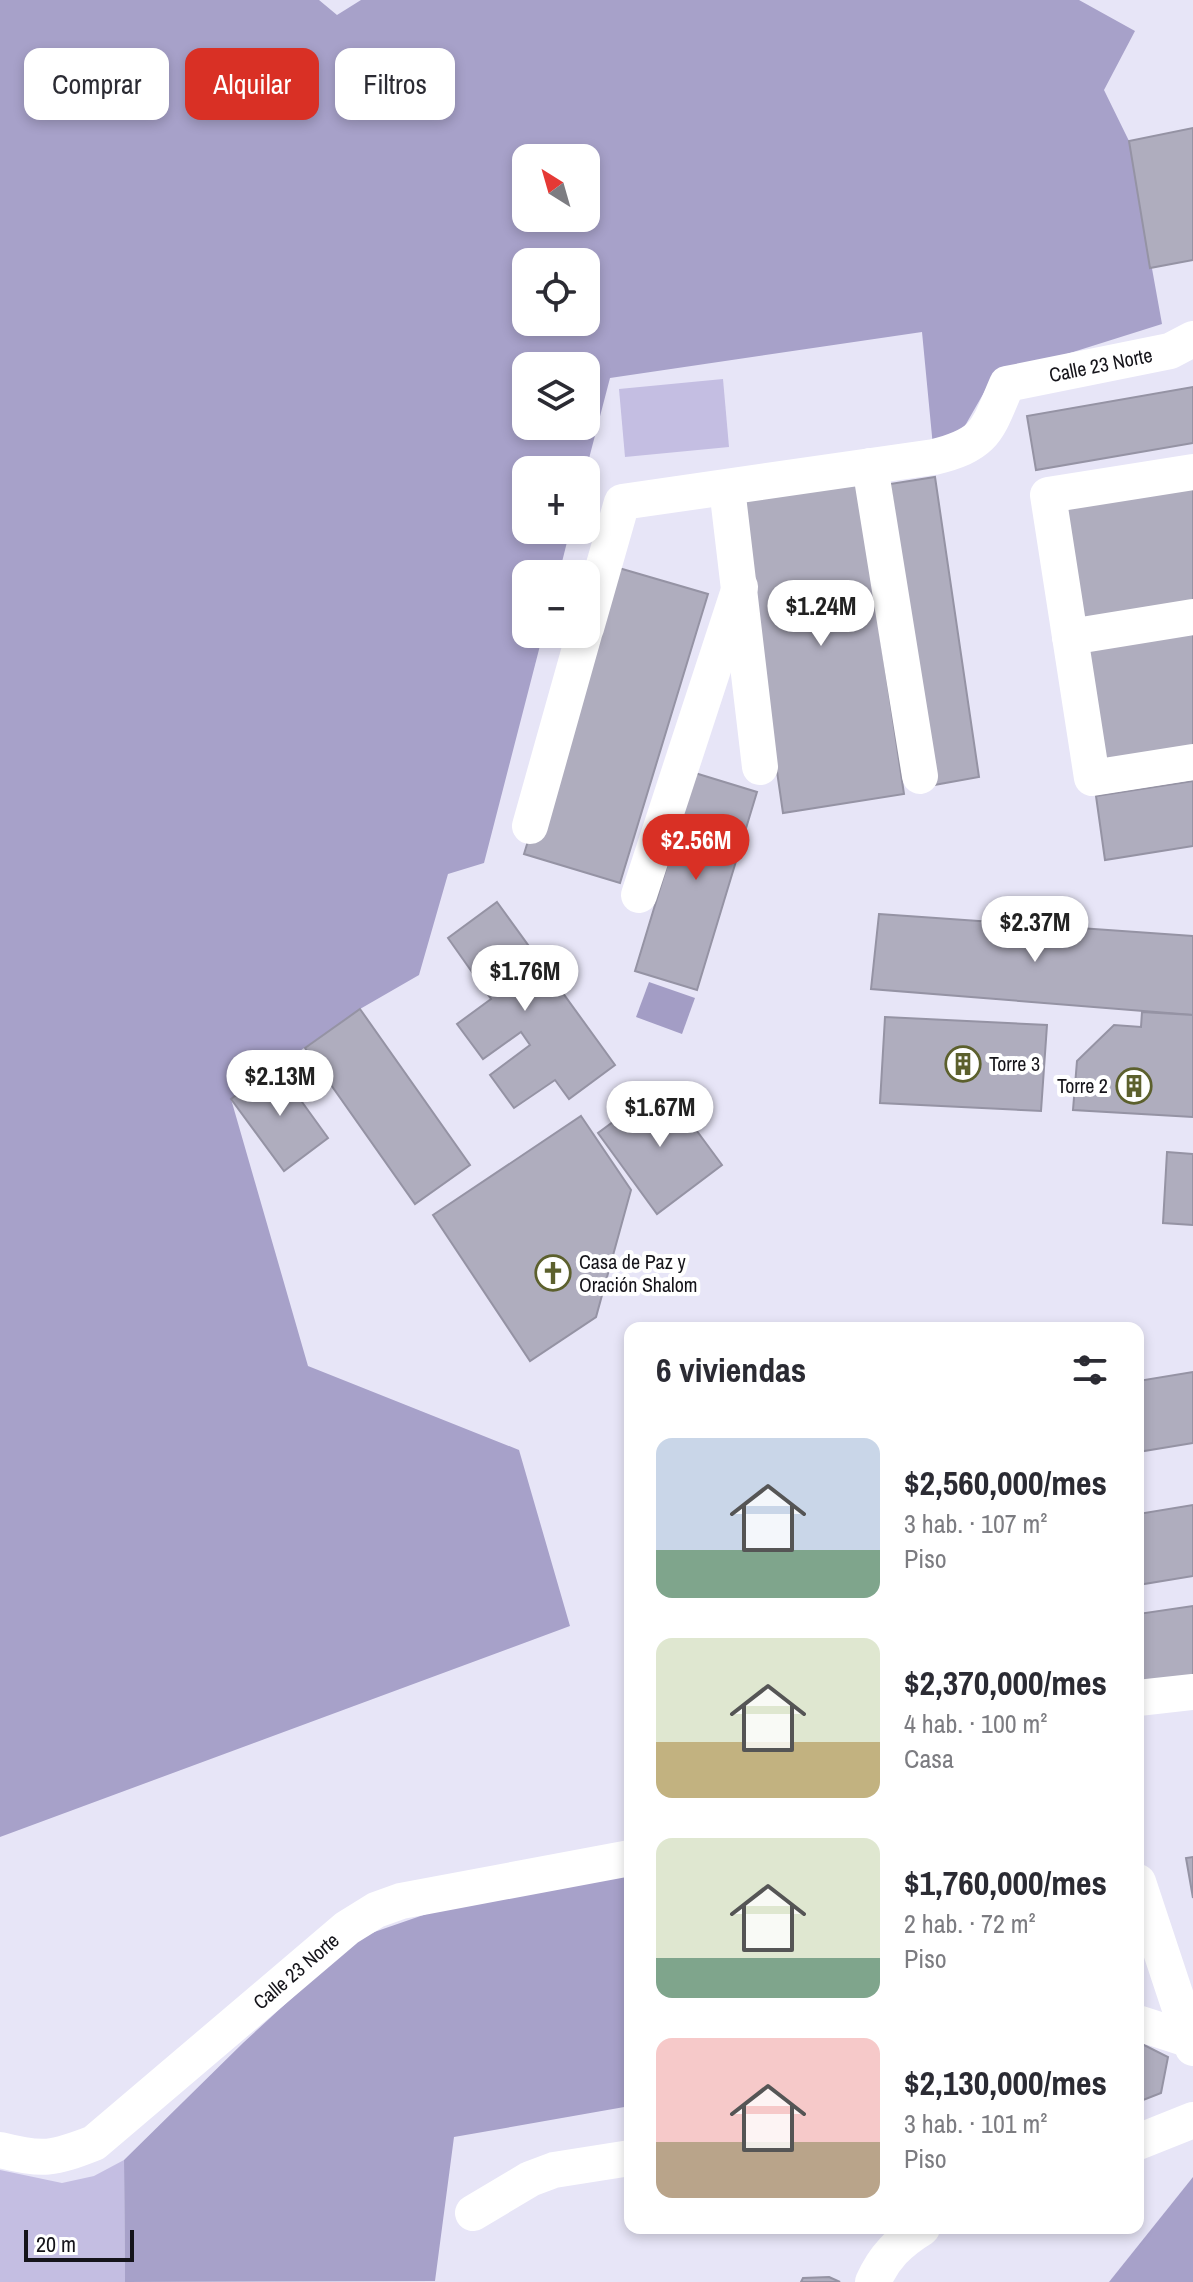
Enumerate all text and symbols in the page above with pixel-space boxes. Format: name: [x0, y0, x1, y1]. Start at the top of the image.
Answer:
chip: Comprar: [24, 48, 169, 120]
chip: Alquilar: [185, 48, 319, 120]
chip: Filtros: [335, 48, 455, 120]
north arrow: [512, 144, 600, 232]
map controls: [512, 144, 600, 648]
button: locate: [512, 248, 600, 336]
street label: Calle 23 Norte: [1047, 341, 1155, 388]
button: layers: [512, 352, 600, 440]
button: +: [512, 456, 600, 544]
button: −: [512, 560, 600, 648]
pin: $1.24M: [756, 580, 886, 648]
text: $1.24M: [785, 588, 857, 623]
pin: $2.56M: [631, 814, 761, 882]
text: $2.56M: [660, 822, 732, 857]
pin: $2.37M: [970, 896, 1100, 964]
text: $2.37M: [999, 904, 1071, 939]
pin: $1.76M: [460, 945, 590, 1013]
text: $1.76M: [489, 953, 561, 988]
building icon: Torre 3: [944, 1045, 982, 1083]
pin: $2.13M: [215, 1050, 345, 1118]
place label: Torre 3: [989, 1050, 1040, 1077]
text: $2.13M: [244, 1058, 316, 1093]
building icon: Torre 2: [1115, 1067, 1153, 1105]
place label: Torre 2: [1057, 1072, 1108, 1099]
pin: $1.67M: [595, 1081, 725, 1149]
text: $1.67M: [624, 1089, 696, 1124]
place label: Casa de Paz y Oración Shalom: [579, 1248, 698, 1298]
church icon: Casa de Paz y Oración Shalom: [534, 1254, 572, 1292]
text: 6 viviendas: [656, 1347, 806, 1393]
icon: filters: [1068, 1348, 1112, 1392]
text: $2,560,000/mes: [904, 1460, 1107, 1506]
icon: home: [720, 1470, 816, 1566]
text: 3 hab. · 107 m²: [904, 1506, 1047, 1541]
text: Piso: [904, 1541, 947, 1576]
text: $2,370,000/mes: [904, 1660, 1107, 1706]
icon: home: [720, 1670, 816, 1766]
text: 4 hab. · 100 m²: [904, 1706, 1047, 1741]
text: Casa: [904, 1741, 954, 1776]
text: $1,760,000/mes: [904, 1860, 1107, 1906]
icon: home: [720, 1870, 816, 1966]
text: 2 hab. · 72 m²: [904, 1906, 1036, 1941]
street label: Calle 23 Norte: [247, 1927, 344, 2015]
text: Piso: [904, 1941, 947, 1976]
text: $2,130,000/mes: [904, 2060, 1107, 2106]
icon: home: [720, 2070, 816, 2166]
text: 3 hab. · 101 m²: [904, 2106, 1047, 2141]
text: Piso: [904, 2141, 947, 2176]
scale bar: [24, 2226, 134, 2262]
text: 20 m: [36, 2229, 76, 2259]

